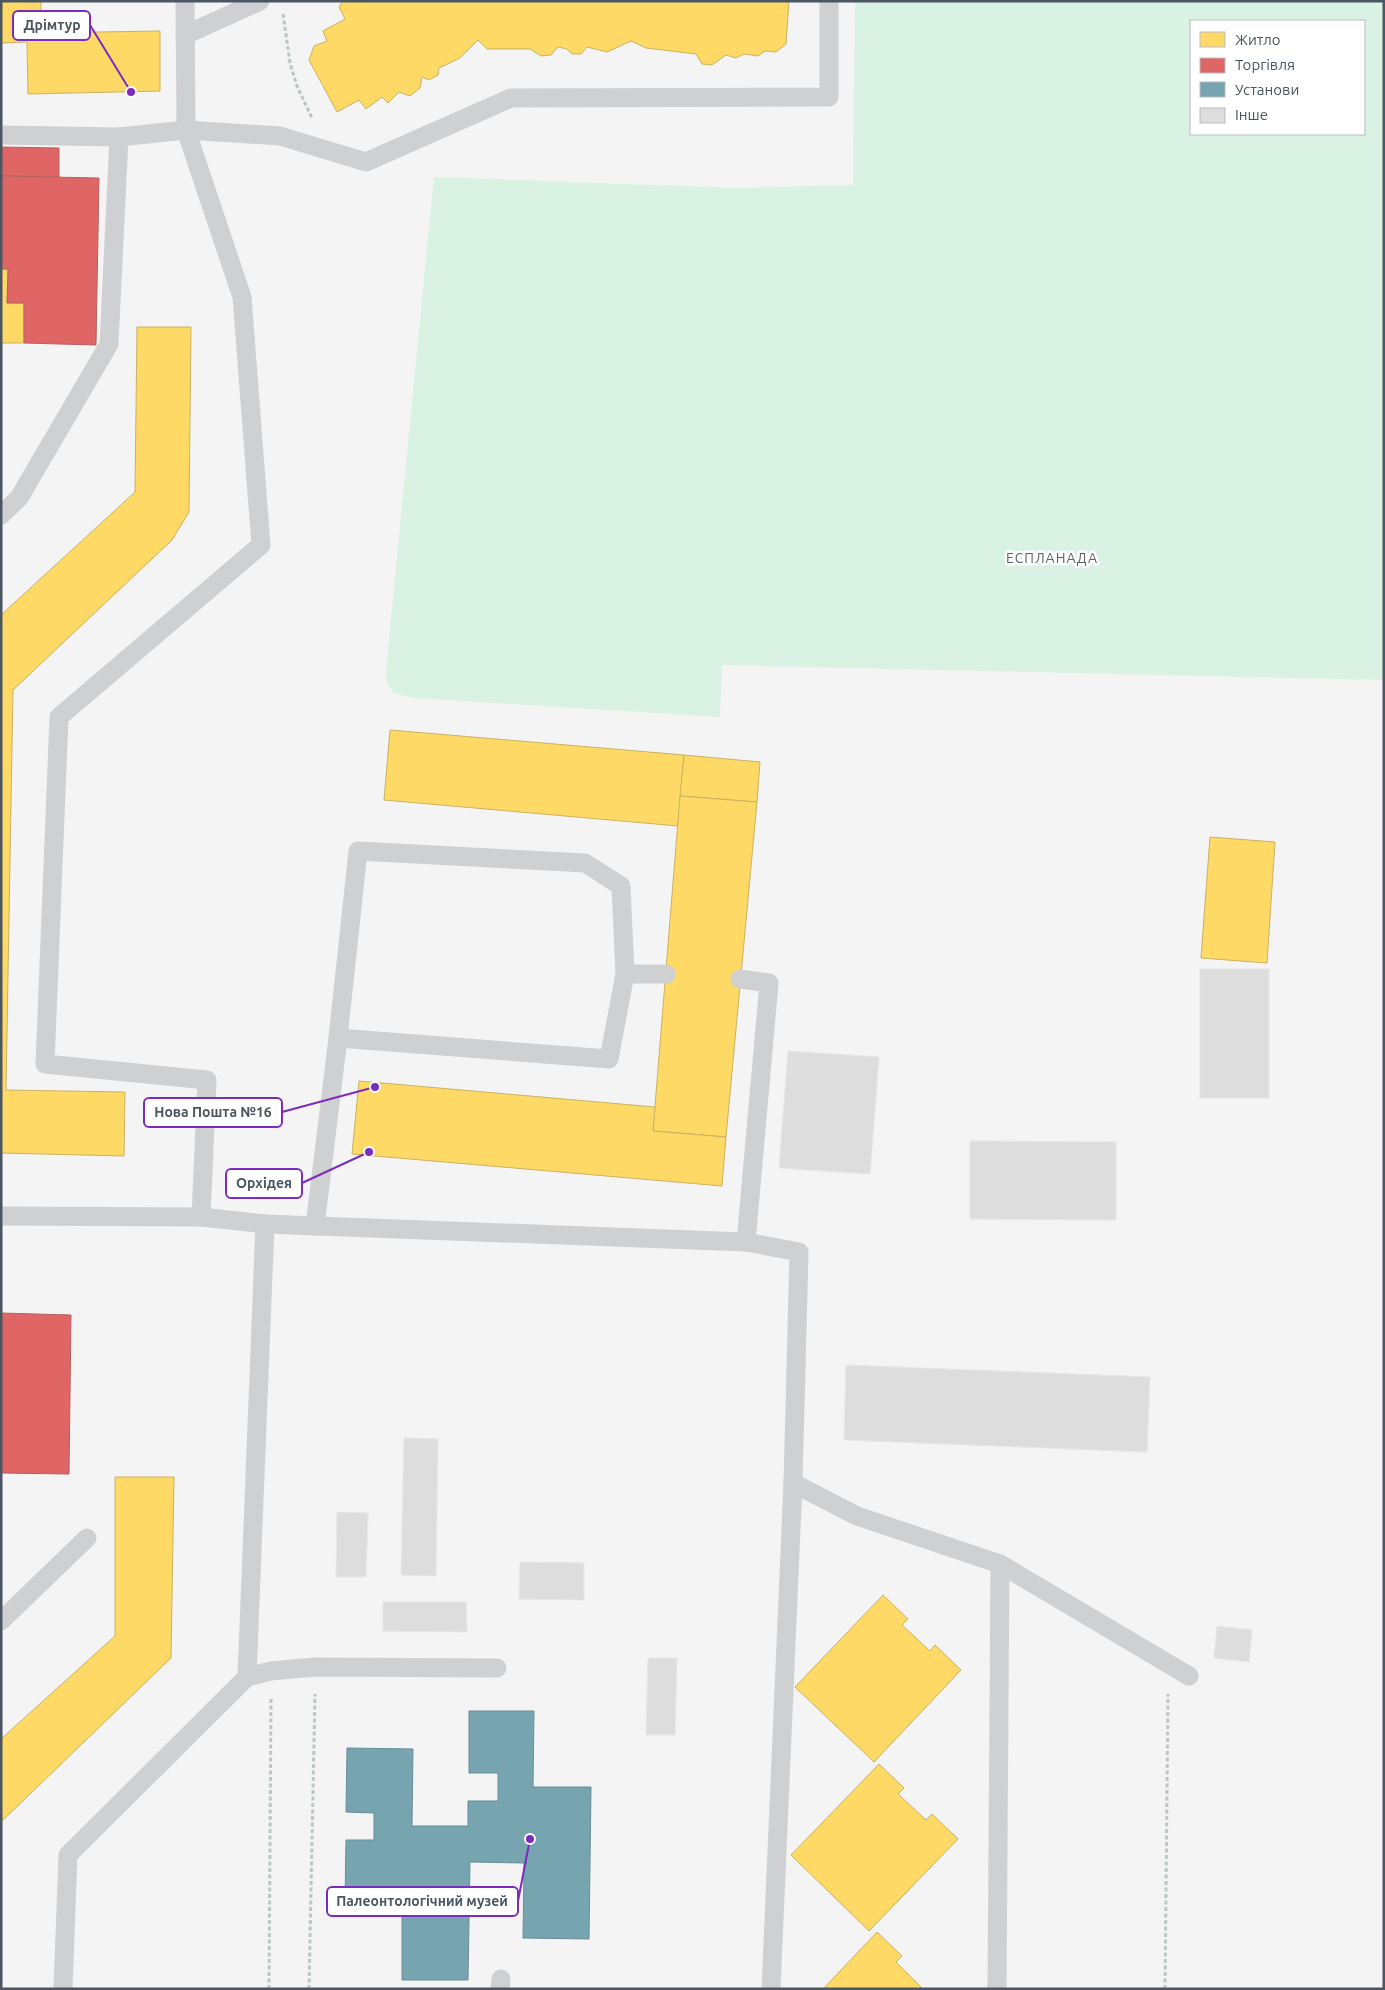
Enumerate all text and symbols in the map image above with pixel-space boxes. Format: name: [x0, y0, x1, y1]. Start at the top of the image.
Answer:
callout: Дрімтур: [13, 11, 90, 40]
text: Дрімтур: [23, 17, 81, 33]
legend: [1190, 20, 1365, 135]
text: Житло: [1235, 31, 1281, 48]
text: Торгівля: [1235, 56, 1295, 73]
text: Установи: [1235, 81, 1299, 98]
text: Інше: [1235, 106, 1268, 123]
district label: ЕСПЛАНАДА: [1006, 550, 1098, 566]
callout: Нова Пошта №16: [144, 1098, 282, 1127]
text: Нова Пошта №16: [154, 1104, 272, 1120]
callout: Орхідея: [226, 1169, 302, 1198]
text: Орхідея: [236, 1175, 292, 1191]
callout: Палеонтологічний музей: [327, 1887, 518, 1916]
text: Палеонтологічний музей: [336, 1893, 508, 1909]

